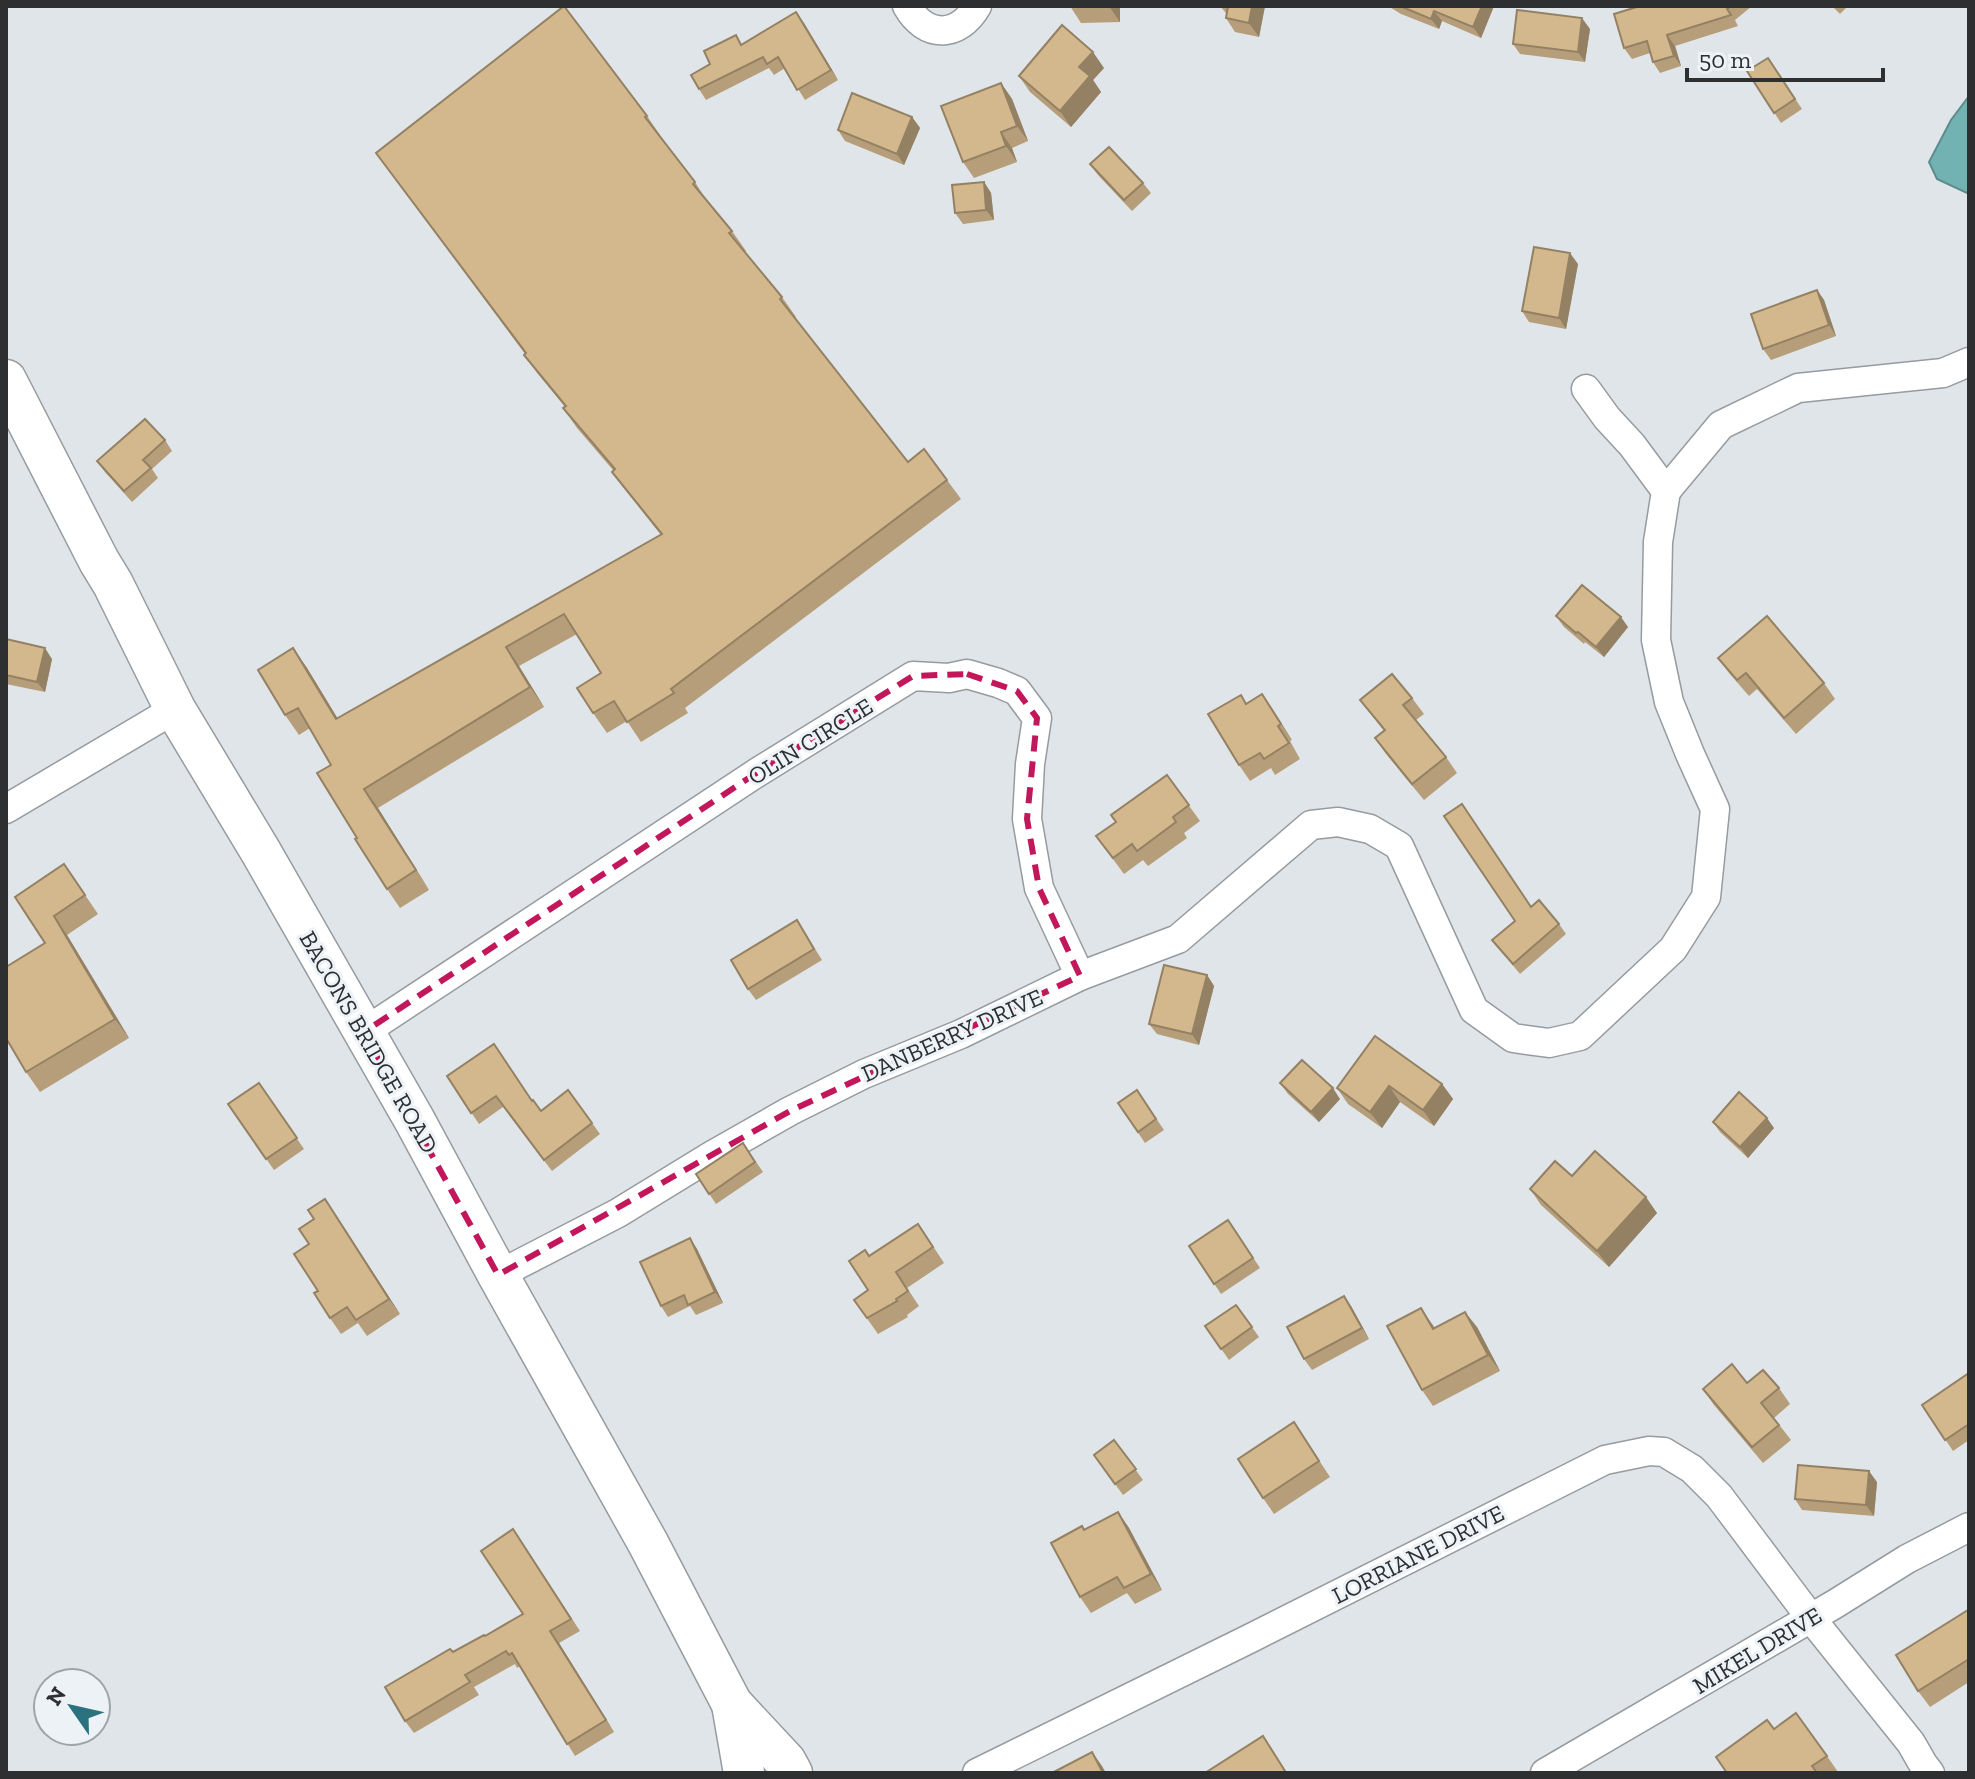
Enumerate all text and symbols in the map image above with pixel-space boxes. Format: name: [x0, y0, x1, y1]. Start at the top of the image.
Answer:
scale bar: [1687, 32, 1883, 82]
text: 50 m: [1699, 45, 1752, 74]
street label: OLIN CIRCLE: [742, 691, 878, 791]
street label: BACONS BRIDGE ROAD: [294, 926, 444, 1158]
street label: DANBERRY DRIVE: [857, 982, 1047, 1088]
street label: LORRIANE DRIVE: [1327, 1498, 1509, 1610]
street label: MIKEL DRIVE: [1687, 1600, 1827, 1700]
north arrow: [32, 1667, 112, 1747]
text: N: [40, 1681, 72, 1711]

